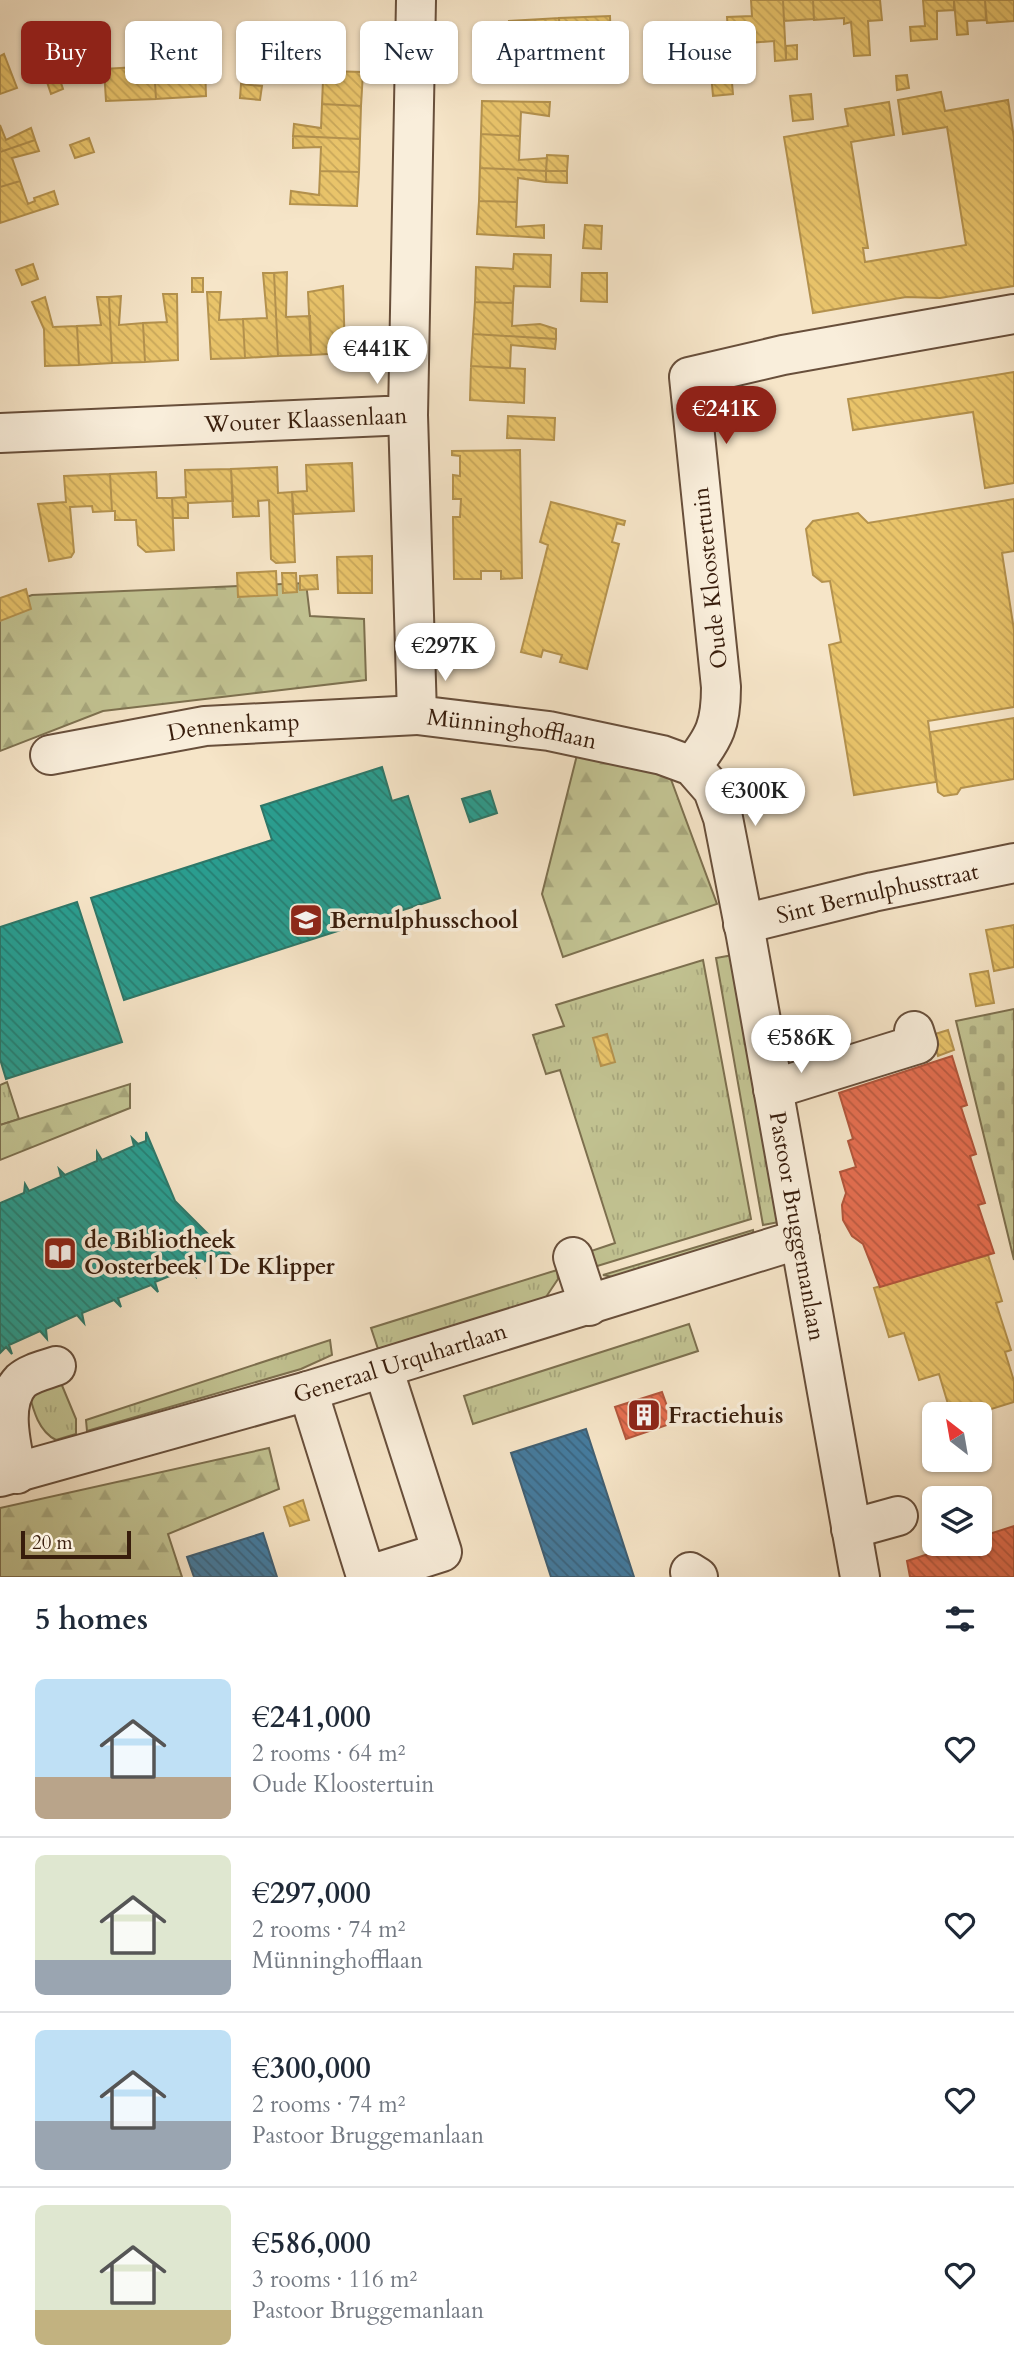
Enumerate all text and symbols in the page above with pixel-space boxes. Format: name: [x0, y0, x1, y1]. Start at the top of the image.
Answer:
chip: Buy: [21, 21, 111, 84]
chip: Rent: [125, 21, 222, 84]
chip: Filters: [236, 21, 346, 84]
chip: New: [360, 21, 458, 84]
chip: Apartment: [472, 21, 629, 84]
chip: House: [643, 21, 756, 84]
pin: €441K: [328, 326, 426, 386]
text: €441K: [343, 333, 411, 364]
pin: €241K: [677, 386, 775, 446]
text: €241K: [692, 393, 760, 424]
street label: Wouter Klaassenlaan: [202, 400, 408, 440]
street label: Oude Kloostertuin: [685, 486, 735, 670]
pin: €297K: [396, 624, 494, 683]
text: €297K: [411, 630, 479, 661]
street label: Münninghofflaan: [425, 701, 600, 756]
street label: Dennenkamp: [165, 706, 300, 748]
pin: €300K: [706, 768, 804, 828]
text: €300K: [721, 775, 789, 806]
street label: Sint Bernulphusstraat: [773, 855, 981, 931]
school or university icon: Bernulphusschool: [287, 901, 325, 939]
place label: Bernulphusschool: [330, 905, 519, 936]
pin: €586K: [752, 1016, 850, 1075]
text: €586K: [767, 1022, 835, 1053]
street label: Pastoor Bruggemanlaan: [762, 1109, 833, 1343]
place label: de Bibliotheek Oosterbeek | De Klipper: [84, 1225, 336, 1282]
library icon: de Bibliotheek Oosterbeek | De Klipper: [41, 1234, 79, 1272]
street label: Generaal Urquhartlaan: [290, 1315, 510, 1410]
building icon: Fractiehuis: [625, 1396, 663, 1434]
place label: Fractiehuis: [668, 1400, 783, 1431]
north arrow: [922, 1402, 992, 1472]
map controls: [922, 1402, 992, 1556]
button: layers: [922, 1486, 992, 1556]
scale bar: [21, 1528, 131, 1560]
text: 20 m: [32, 1530, 73, 1556]
text: 5 homes: [35, 1599, 148, 1640]
icon: filters: [941, 1600, 979, 1638]
text: €241,000: [252, 1697, 371, 1738]
icon: home: [91, 1707, 175, 1791]
icon: heart: [941, 1730, 979, 1768]
text: 2 rooms · 64 m²: [252, 1738, 405, 1769]
text: Oude Kloostertuin: [252, 1769, 434, 1800]
text: €297,000: [252, 1873, 371, 1914]
icon: home: [91, 1883, 175, 1967]
icon: heart: [941, 1906, 979, 1944]
text: 2 rooms · 74 m²: [252, 1914, 405, 1945]
text: Münninghofflaan: [252, 1945, 423, 1976]
text: €300,000: [252, 2048, 371, 2089]
icon: home: [91, 2058, 175, 2142]
icon: heart: [941, 2081, 979, 2119]
text: 2 rooms · 74 m²: [252, 2089, 405, 2120]
text: Pastoor Bruggemanlaan: [252, 2120, 484, 2151]
text: €586,000: [252, 2223, 371, 2264]
icon: home: [91, 2233, 175, 2317]
icon: heart: [941, 2256, 979, 2294]
text: 3 rooms · 116 m²: [252, 2264, 417, 2295]
text: Pastoor Bruggemanlaan: [252, 2295, 484, 2326]

